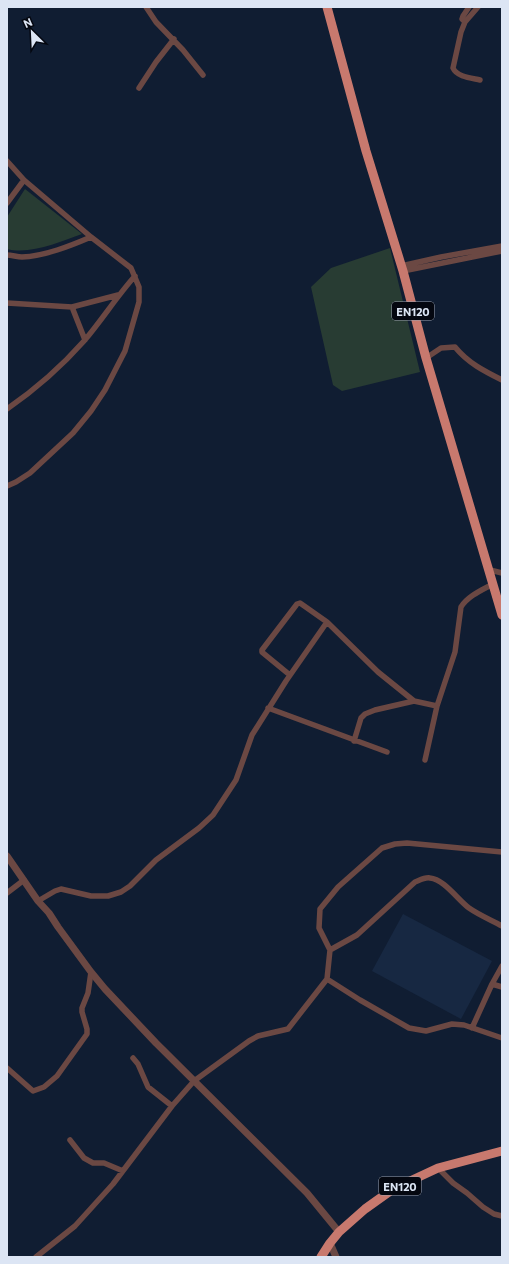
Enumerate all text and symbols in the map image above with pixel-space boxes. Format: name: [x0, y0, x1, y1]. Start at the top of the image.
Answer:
north arrow: [12, 12, 52, 52]
text: N: [21, 15, 34, 30]
road number: EN120: [392, 302, 434, 320]
road number: EN120: [379, 1177, 421, 1195]

